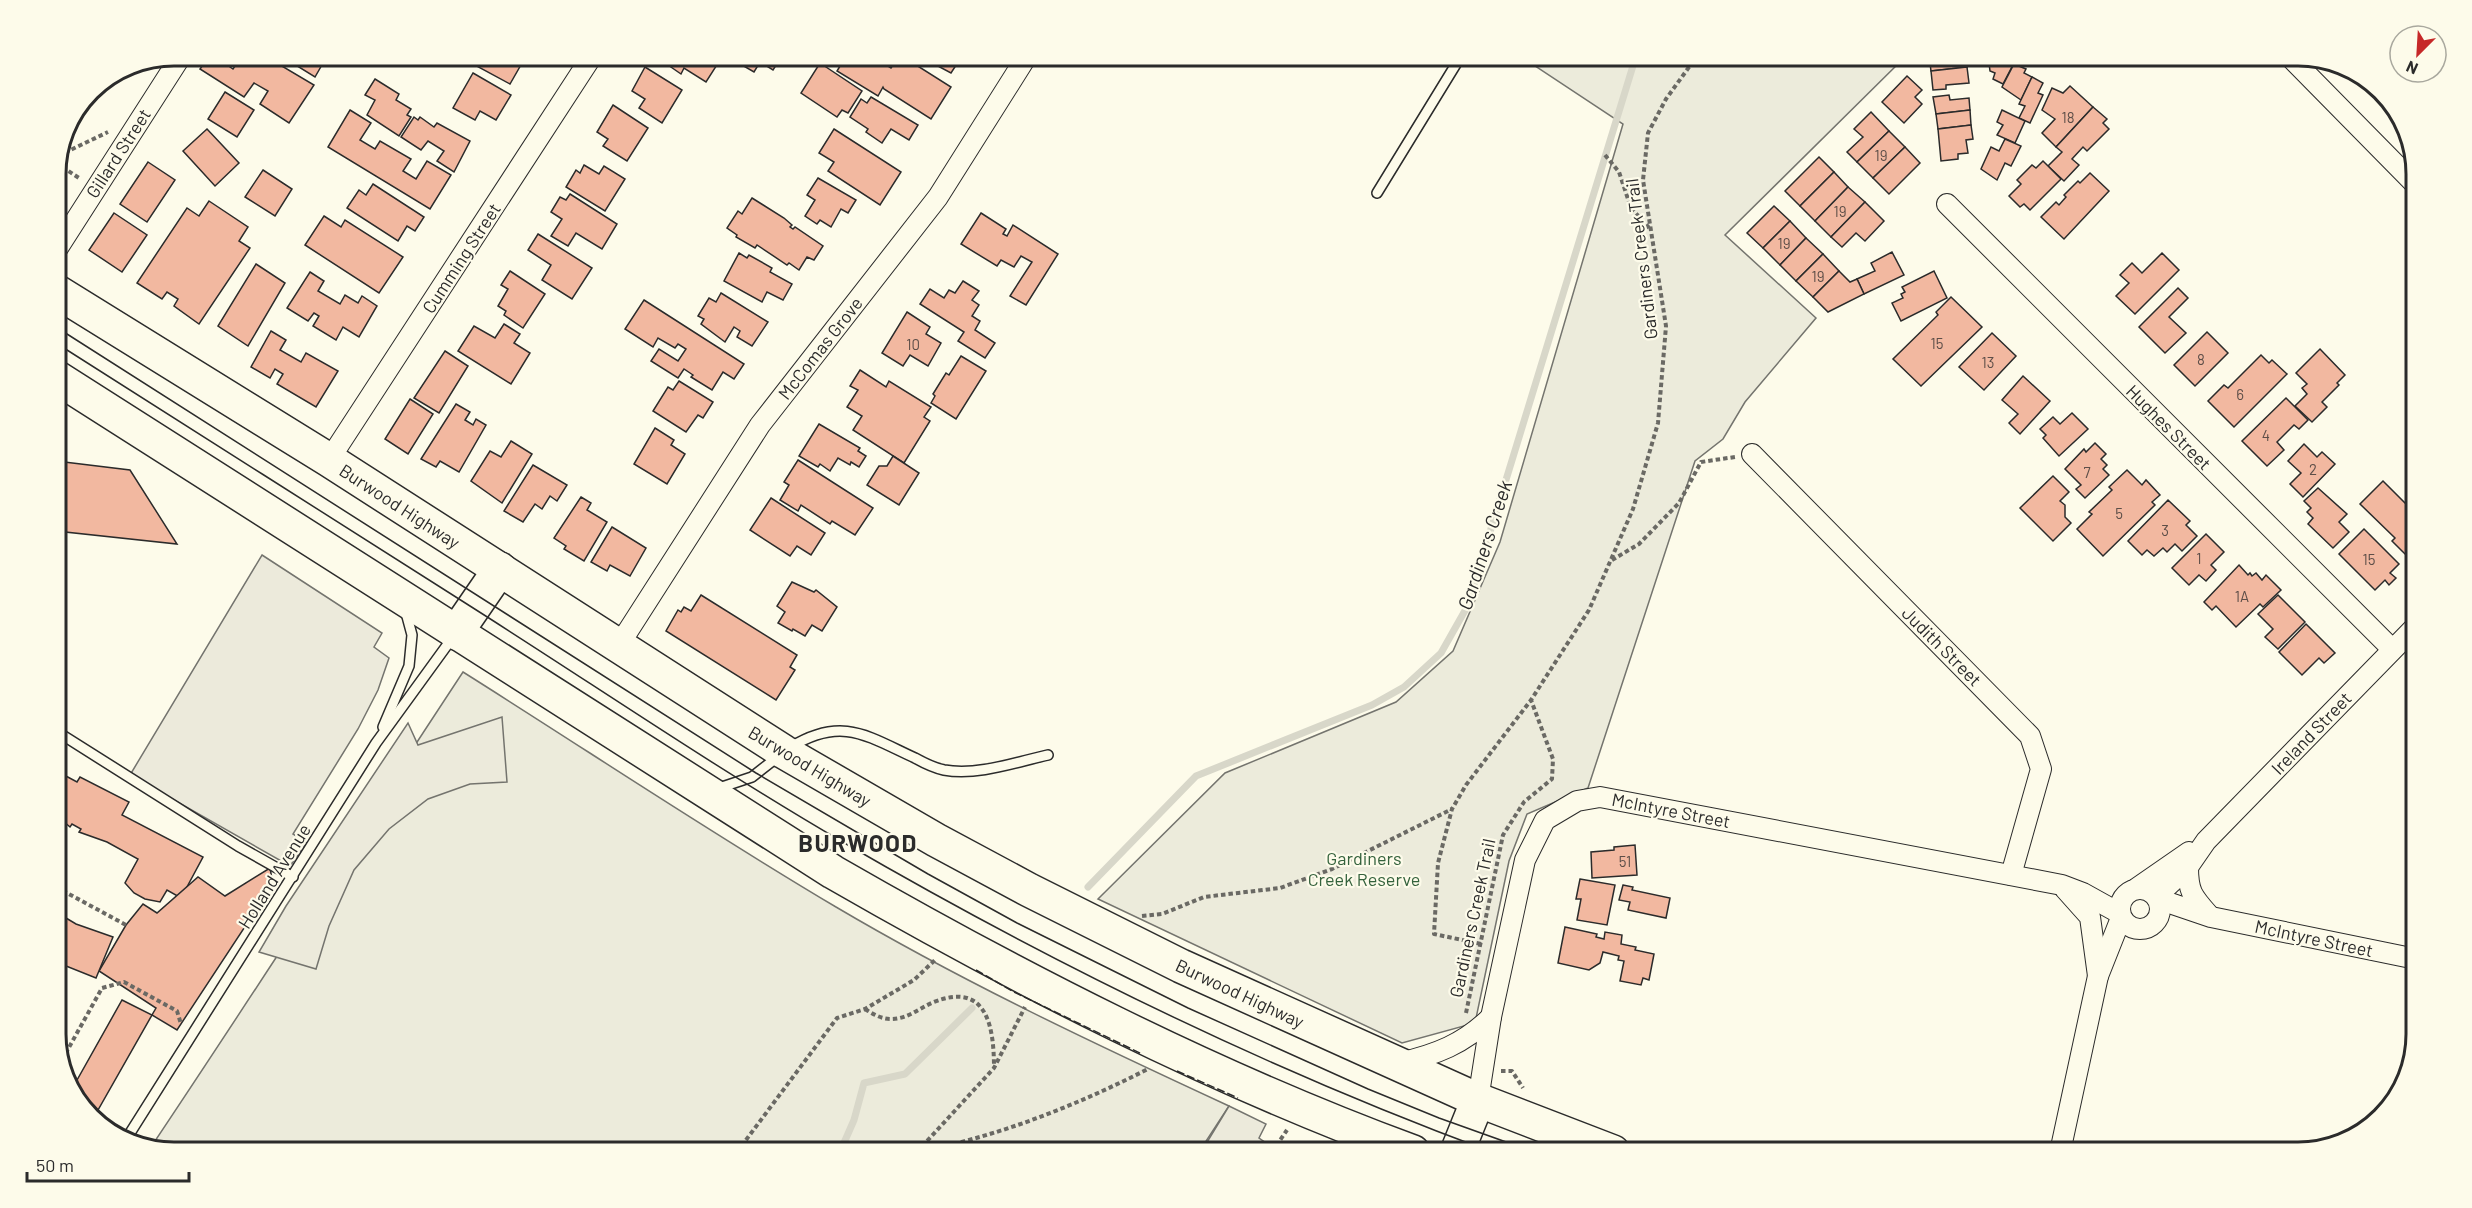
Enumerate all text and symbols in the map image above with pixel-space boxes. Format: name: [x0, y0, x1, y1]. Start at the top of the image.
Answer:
north arrow: [2388, 24, 2448, 84]
text: N: [2403, 57, 2420, 79]
street label: Gillard Street: [81, 104, 155, 202]
house number: 18: [2061, 108, 2075, 126]
house number: 19: [1874, 146, 1888, 164]
street label: Gardiners Creek Trail: [1620, 177, 1662, 341]
street label: Cumming Street: [417, 199, 505, 317]
house number: 19: [1833, 202, 1847, 220]
house number: 19: [1777, 234, 1791, 252]
house number: 19: [1811, 267, 1825, 285]
street label: McComas Grove: [773, 292, 867, 404]
house number: 15: [1931, 334, 1943, 352]
house number: 10: [906, 335, 920, 353]
house number: 8: [2197, 350, 2205, 368]
house number: 13: [1982, 353, 1994, 371]
street label: Hughes Street: [2122, 380, 2216, 474]
house number: 6: [2236, 385, 2244, 403]
house number: 4: [2262, 426, 2270, 444]
street label: Burwood Highway: [336, 459, 464, 553]
house number: 2: [2309, 460, 2317, 478]
house number: 7: [2083, 463, 2091, 481]
water label: Gardiners Creek: [1452, 477, 1516, 613]
house number: 5: [2115, 504, 2123, 522]
house number: 3: [2161, 521, 2169, 539]
house number: 1: [2196, 549, 2202, 567]
house number: 15: [2363, 550, 2375, 568]
house number: 1A: [2235, 587, 2249, 605]
street label: Judith Street: [1898, 602, 1986, 690]
street label: Ireland Street: [2266, 687, 2356, 779]
street label: Burwood Highway: [745, 721, 875, 811]
street label: McIntyre Street: [1610, 788, 1732, 832]
street label: Holland Avenue: [233, 820, 315, 932]
district label: BURWOOD: [798, 828, 918, 857]
street label: Gardiners Creek Trail: [1444, 837, 1500, 999]
park label: Gardiners Creek Reserve: [1308, 847, 1420, 890]
house number: 51: [1619, 852, 1631, 870]
street label: McIntyre Street: [2253, 915, 2375, 961]
street label: Burwood Highway: [1172, 954, 1308, 1032]
scale bar: [27, 1145, 189, 1183]
text: 50 m: [36, 1154, 74, 1176]

